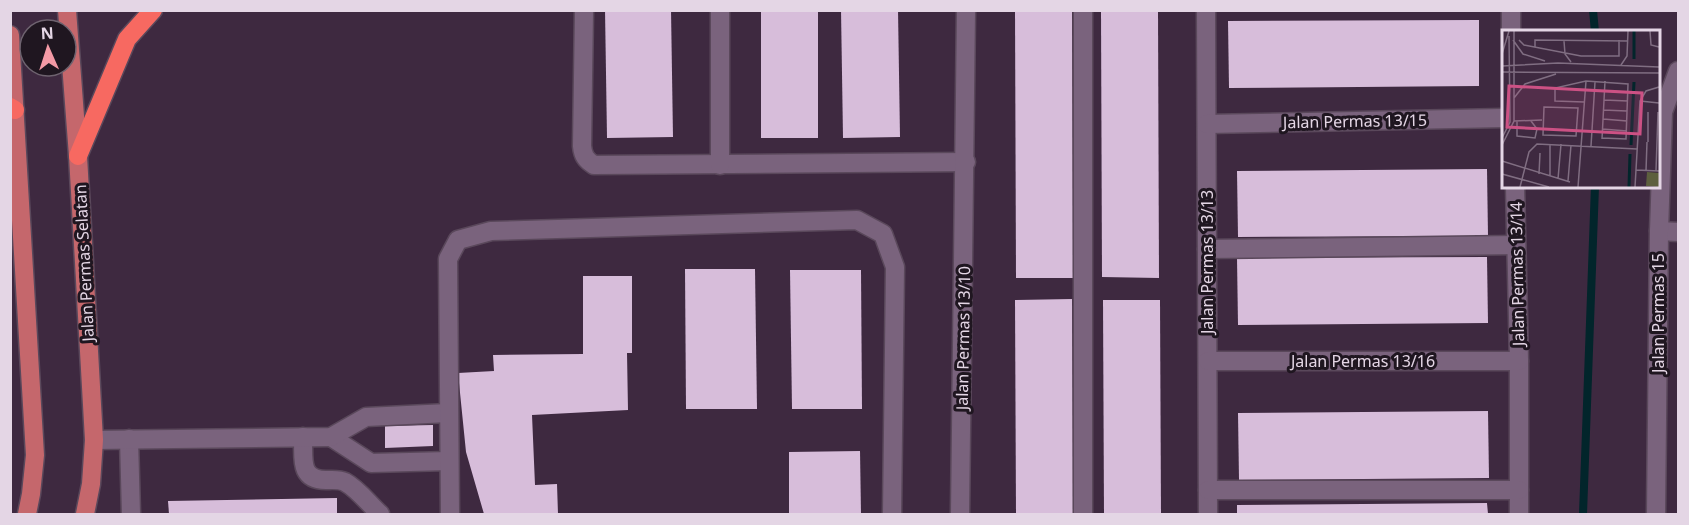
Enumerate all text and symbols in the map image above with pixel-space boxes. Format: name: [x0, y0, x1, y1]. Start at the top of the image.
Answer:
north arrow: [18, 18, 78, 78]
text: N: [40, 22, 54, 44]
inset map: [1502, 30, 1659, 188]
street label: Jalan Permas 13/15: [1281, 109, 1427, 133]
street label: Jalan Permas Selatan: [69, 184, 99, 344]
street label: Jalan Permas 13/13: [1196, 190, 1218, 336]
street label: Jalan Permas 13/14: [1505, 202, 1529, 348]
street label: Jalan Permas 15: [1647, 253, 1669, 375]
street label: Jalan Permas 13/10: [951, 266, 975, 412]
street label: Jalan Permas 13/16: [1289, 350, 1435, 372]

